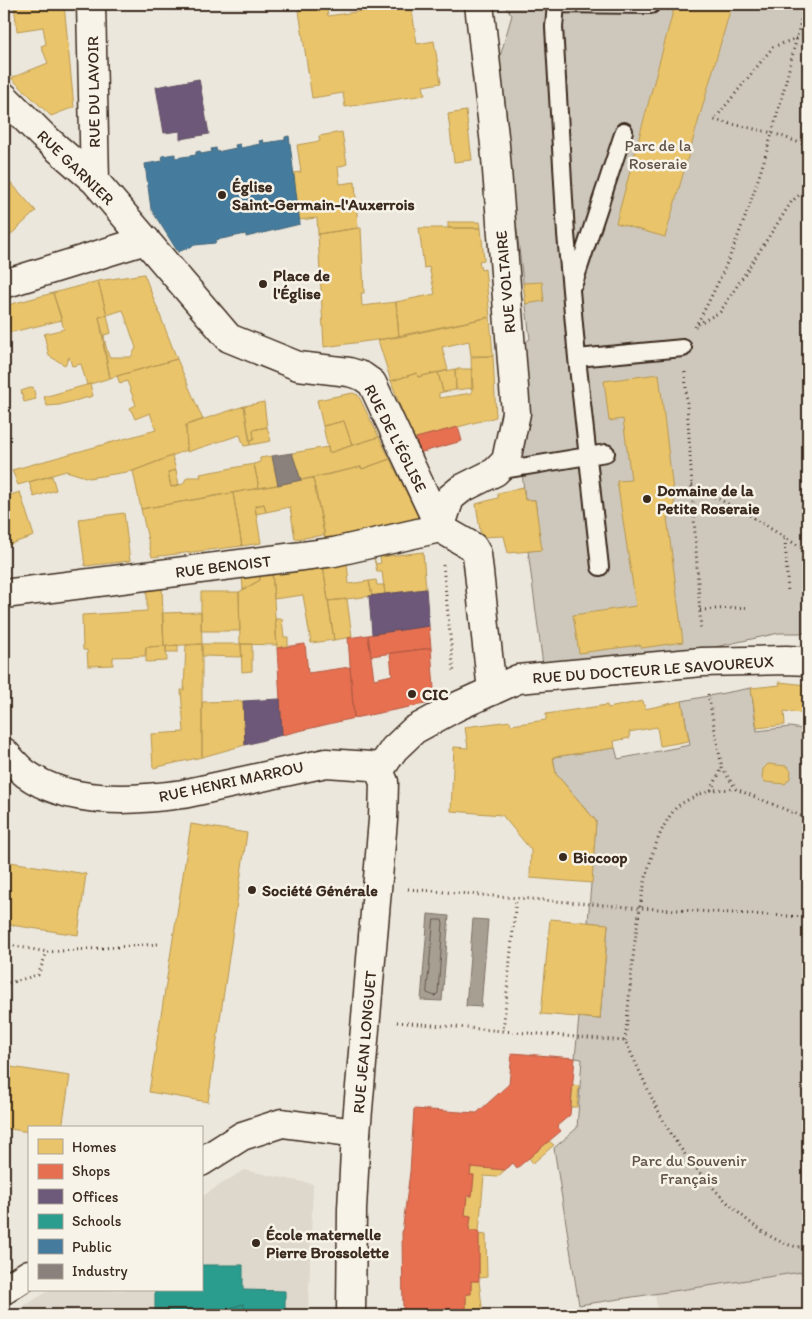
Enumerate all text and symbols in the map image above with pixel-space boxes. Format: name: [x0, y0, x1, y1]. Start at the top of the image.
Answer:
street label: RUE DU LAVOIR: [83, 36, 104, 148]
street label: RUE GARNIER: [33, 126, 118, 209]
park label: Parc de la Roseraie: [625, 136, 692, 173]
place label: Église Saint-Germain-l'Auxerrois: [232, 177, 415, 214]
marker: Église Saint-Germain-l'Auxerrois: [216, 189, 228, 201]
street label: RUE VOLTAIRE: [492, 230, 519, 334]
place label: Place de l'Église: [273, 266, 330, 304]
marker: Place de l'Église: [257, 278, 269, 290]
street label: RUE DE L'ÉGLISE: [360, 381, 431, 495]
place label: Domaine de la Petite Roseraie: [657, 481, 760, 518]
marker: Domaine de la Petite Roseraie: [641, 493, 653, 505]
street label: RUE BENOIST: [174, 551, 272, 582]
street label: RUE DU DOCTEUR LE SAVOUREUX: [532, 652, 775, 687]
place label: CIC: [422, 685, 449, 704]
marker: CIC: [406, 688, 418, 700]
street label: RUE HENRI MARROU: [157, 757, 305, 806]
place label: Biocoop: [573, 848, 627, 868]
marker: Biocoop: [557, 851, 569, 863]
place label: Société Générale: [262, 881, 378, 900]
marker: Société Générale: [246, 884, 258, 896]
street label: RUE JEAN LONGUET: [349, 970, 380, 1114]
legend: [28, 1126, 202, 1292]
text: Homes: [72, 1138, 117, 1156]
park label: Parc du Souvenir Français: [631, 1151, 747, 1188]
text: Shops: [72, 1162, 111, 1180]
text: Offices: [72, 1188, 119, 1206]
text: Schools: [72, 1212, 122, 1230]
place label: École maternelle Pierre Brossolette: [266, 1225, 389, 1262]
marker: École maternelle Pierre Brossolette: [250, 1237, 262, 1249]
text: Public: [72, 1238, 112, 1256]
text: Industry: [72, 1262, 128, 1280]

